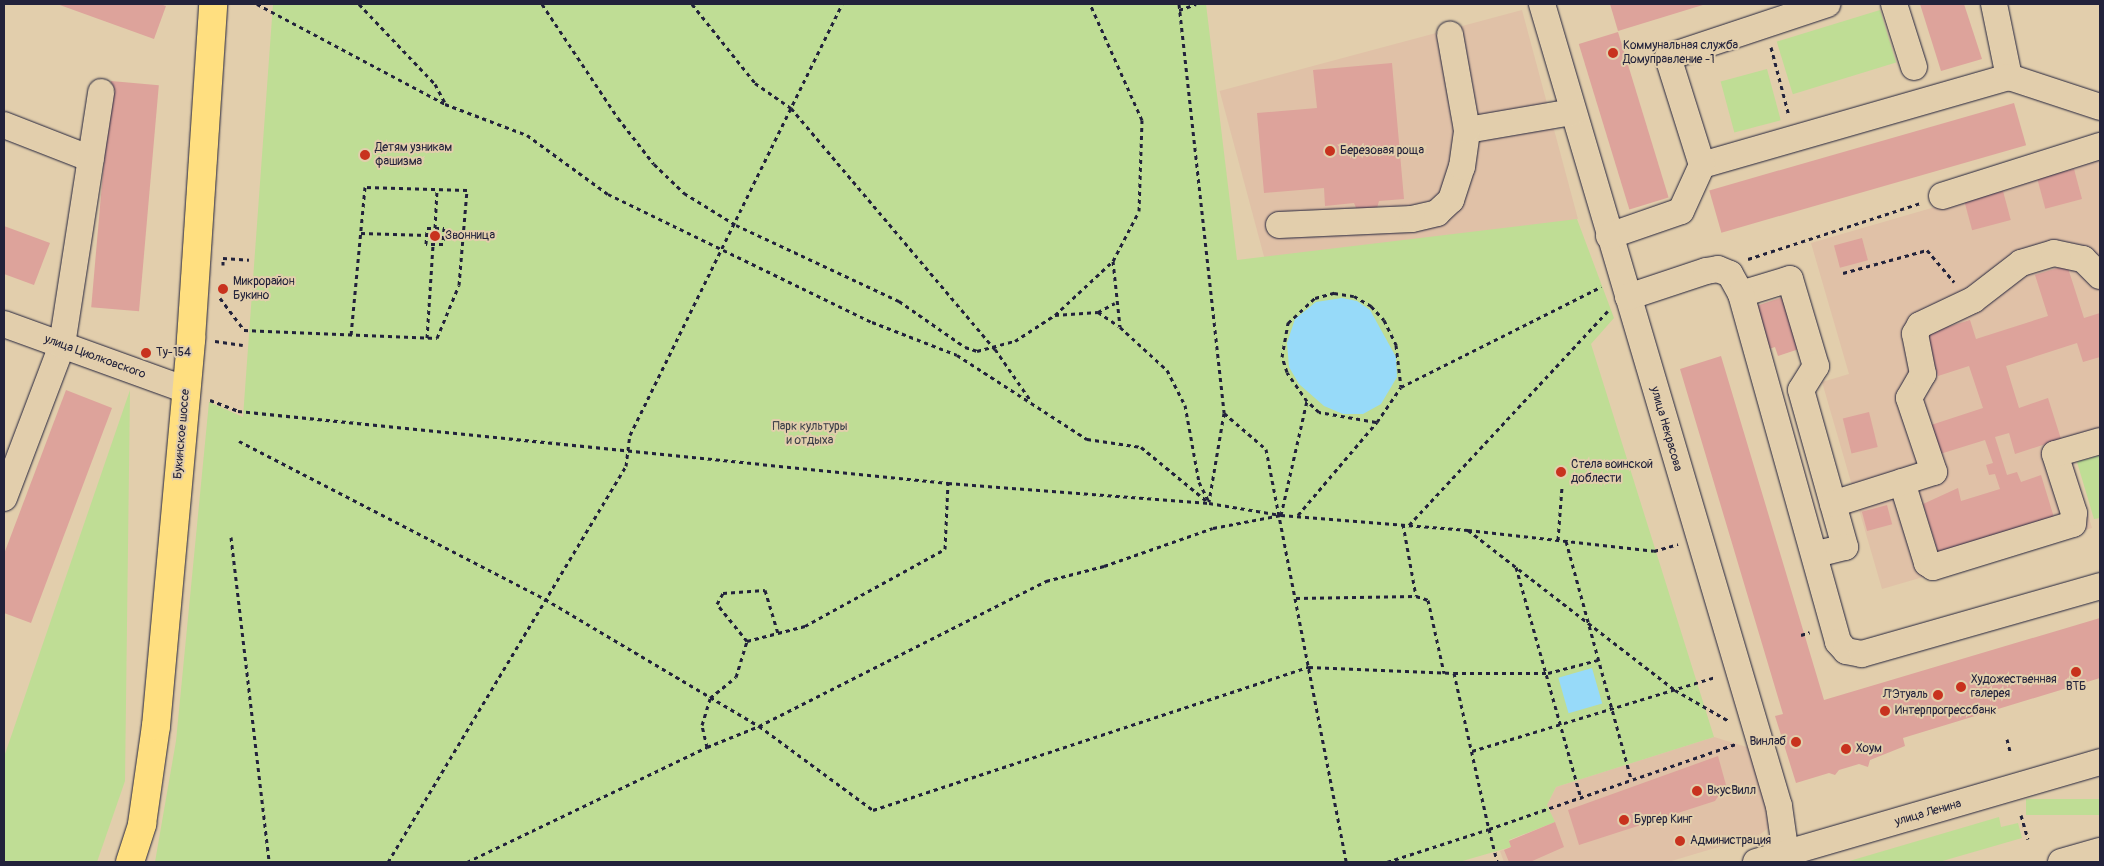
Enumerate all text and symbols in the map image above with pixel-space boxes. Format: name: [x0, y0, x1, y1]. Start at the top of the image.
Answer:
place label: Коммунальная служба Домуправление -1: [1623, 39, 1738, 67]
marker: Коммунальная служба Домуправление -1: [1607, 47, 1619, 59]
place label: Детям узникам фашизма: [375, 141, 452, 169]
place label: Березовая роща: [1340, 144, 1424, 158]
marker: Березовая роща: [1324, 145, 1336, 157]
marker: Детям узникам фашизма: [359, 149, 371, 161]
place label: Звонница: [445, 229, 495, 243]
marker: Звонница: [429, 230, 441, 242]
place label: Микрорайон Букино: [233, 275, 295, 303]
marker: Микрорайон Букино: [217, 283, 229, 295]
street label: улица Циолковского: [42, 332, 148, 382]
place label: Ту-154: [156, 346, 191, 360]
marker: Ту-154: [140, 347, 152, 359]
street label: улица Некрасова: [1647, 385, 1685, 473]
street label: Букинское шоссе: [171, 388, 193, 480]
park label: Парк культуры и отдыха: [773, 420, 847, 448]
place label: Стела воинской доблести: [1571, 458, 1653, 486]
marker: Стела воинской доблести: [1555, 466, 1567, 478]
marker: ВТБ: [2070, 666, 2082, 678]
place label: Художественная галерея: [1971, 673, 2057, 701]
place label: ВТБ: [2066, 680, 2086, 694]
marker: Художественная галерея: [1955, 681, 1967, 693]
place label: Л'Этуаль: [1883, 688, 1928, 702]
marker: Л'Этуаль: [1932, 689, 1944, 701]
place label: Интерпрогрессбанк: [1895, 704, 1997, 718]
marker: Интерпрогрессбанк: [1879, 705, 1891, 717]
place label: Винлаб: [1749, 735, 1786, 749]
marker: Винлаб: [1790, 736, 1802, 748]
place label: Хоум: [1856, 742, 1882, 756]
marker: Хоум: [1840, 743, 1852, 755]
place label: ВкусВилл: [1707, 784, 1756, 798]
marker: ВкусВилл: [1691, 785, 1703, 797]
street label: улица Ленина: [1893, 797, 1963, 829]
place label: Бургер Кинг: [1634, 813, 1693, 827]
marker: Бургер Кинг: [1618, 814, 1630, 826]
place label: Администрация: [1690, 834, 1771, 848]
marker: Администрация: [1674, 835, 1686, 847]

